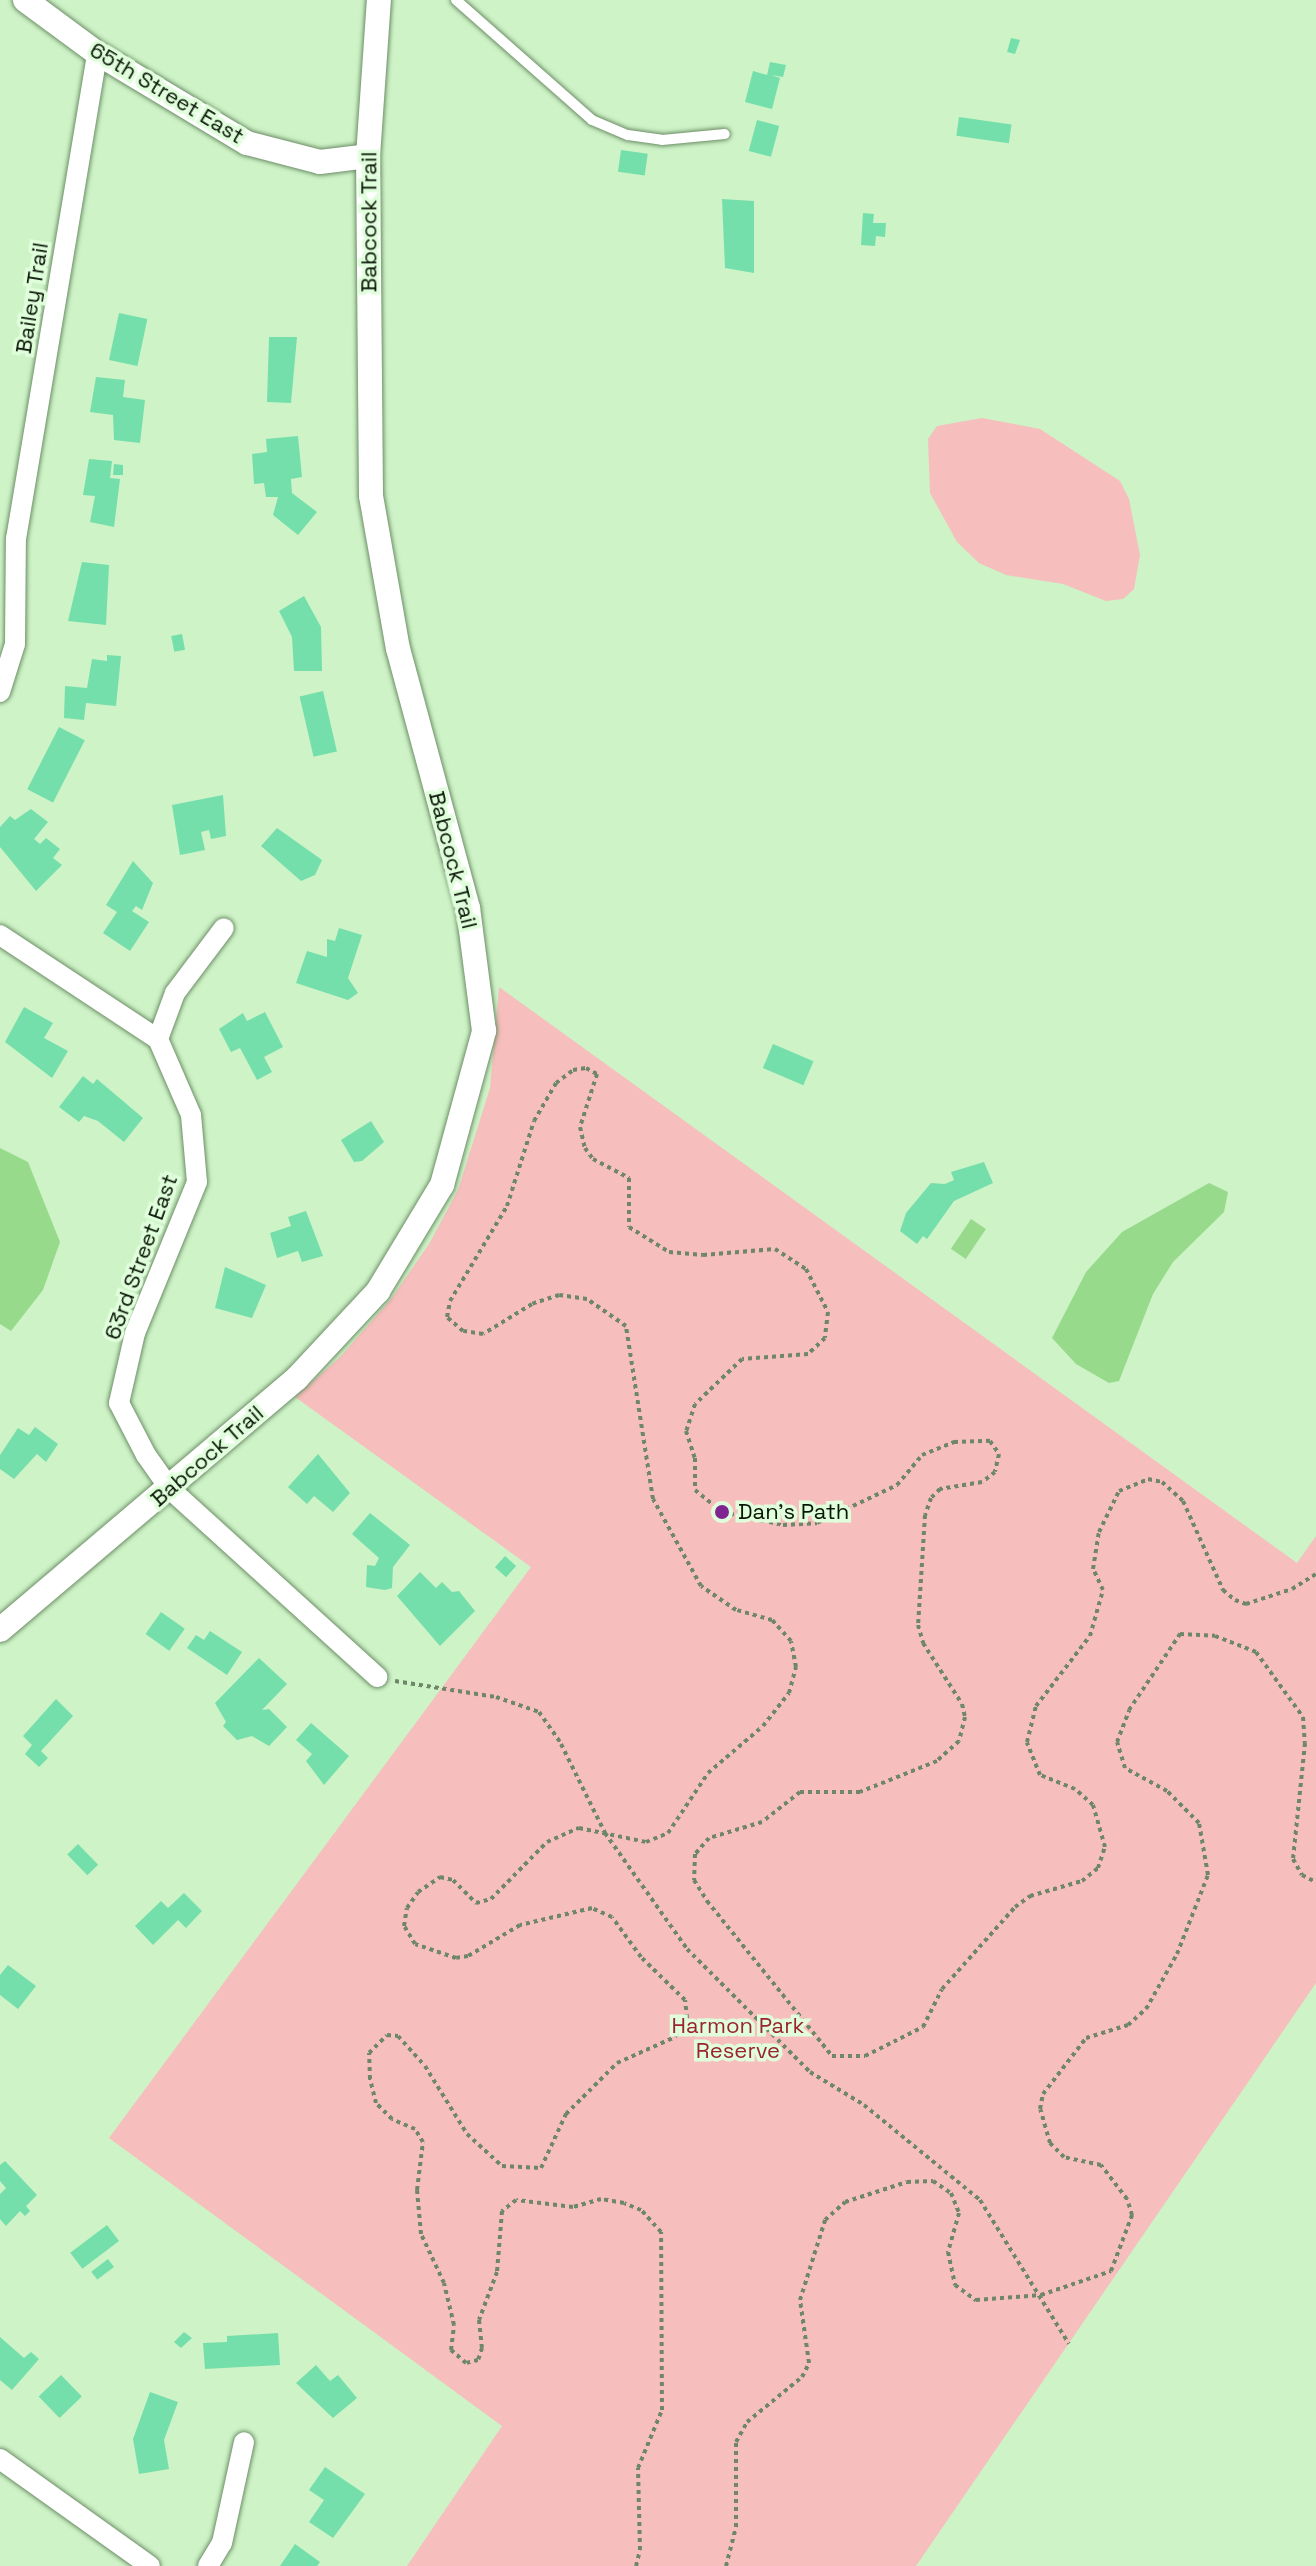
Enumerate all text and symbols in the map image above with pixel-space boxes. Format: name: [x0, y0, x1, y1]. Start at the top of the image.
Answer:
street label: 65th Street East: [85, 37, 249, 149]
street label: Babcock Trail: [356, 151, 382, 293]
street label: Bailey Trail: [10, 240, 54, 356]
street label: Babcock Trail: [423, 788, 483, 932]
street label: 63rd Street East: [99, 1171, 183, 1343]
street label: Babcock Trail: [145, 1400, 269, 1512]
place label: Dan's Path: [738, 1499, 849, 1525]
marker: Dan's Path: [713, 1503, 731, 1521]
park label: Harmon Park Reserve: [672, 2012, 804, 2064]

